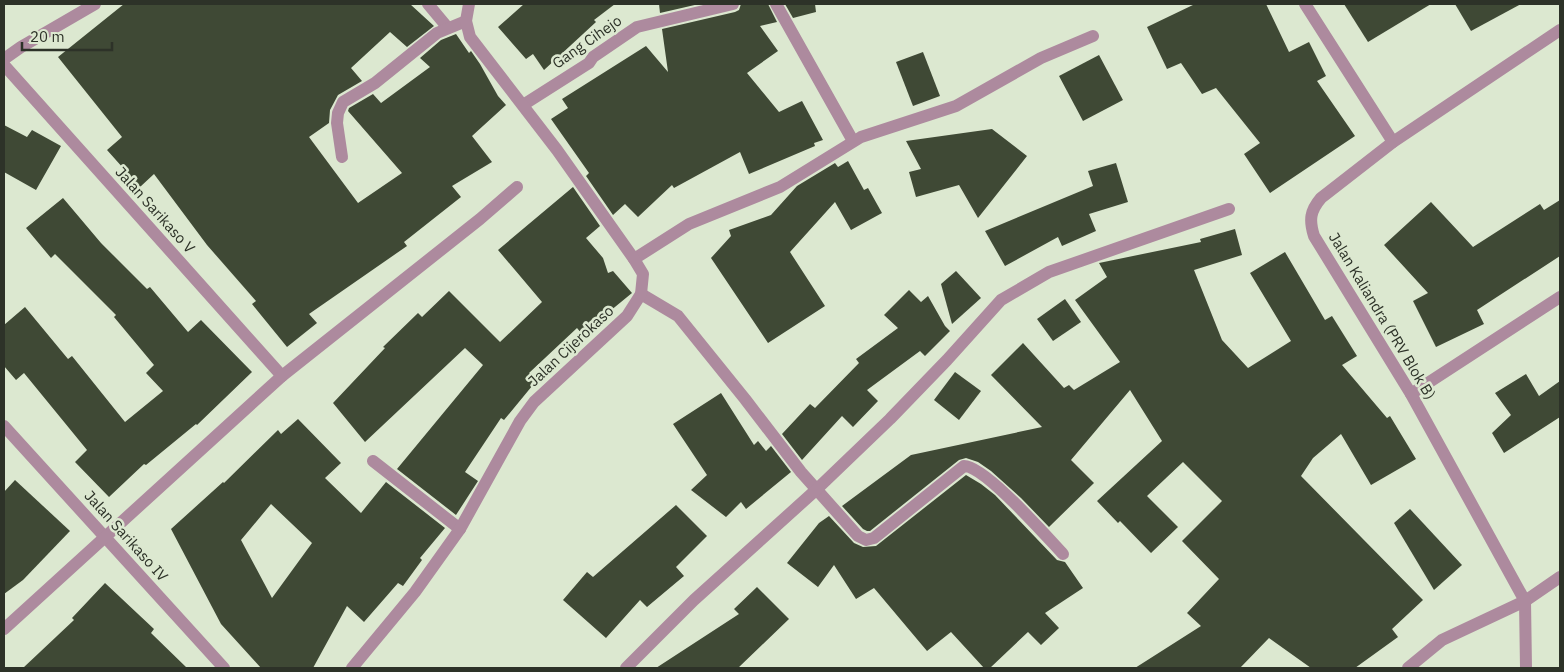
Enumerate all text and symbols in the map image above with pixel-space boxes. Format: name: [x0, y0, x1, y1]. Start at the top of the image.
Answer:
street label: Gang Cihejo: [548, 11, 625, 72]
scale bar: [22, 20, 112, 52]
text: 20 m: [30, 27, 65, 46]
street label: Jalan Sarikaso V: [112, 162, 199, 257]
street label: Jalan Kaliandra (PRV Blok B): [1325, 229, 1440, 403]
street label: Jalan Cijerokaso: [524, 301, 617, 390]
street label: Jalan Sarikaso IV: [80, 486, 172, 585]

